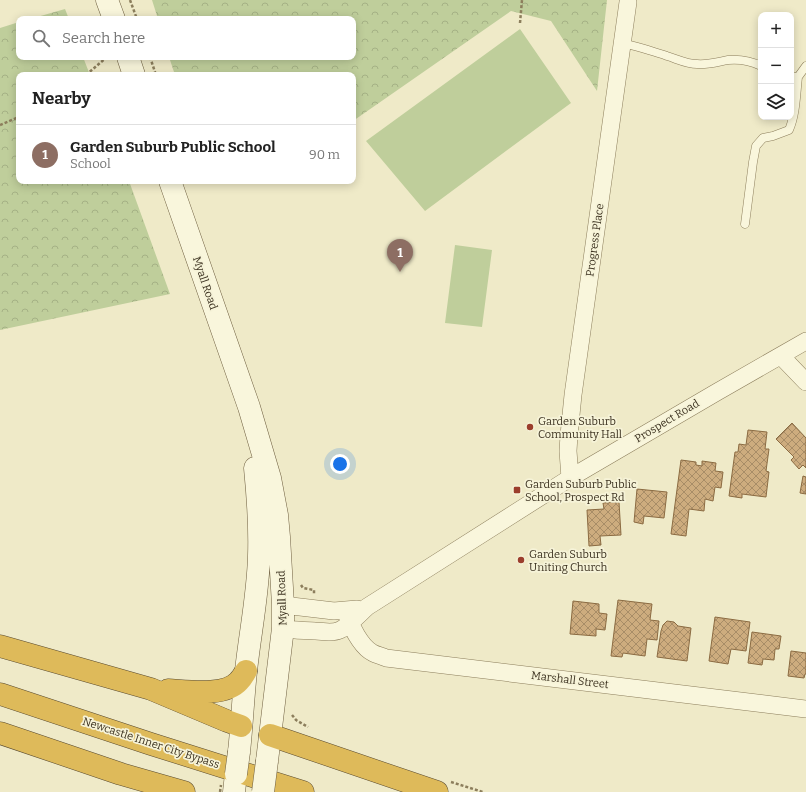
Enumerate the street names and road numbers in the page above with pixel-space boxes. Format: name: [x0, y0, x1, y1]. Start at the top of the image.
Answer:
street label: Progress Place: [583, 203, 607, 277]
street label: Myall Road: [190, 255, 220, 312]
street label: Prospect Road: [632, 396, 702, 445]
street label: Myall Road: [275, 570, 289, 626]
street label: Marshall Street: [530, 669, 610, 691]
street label: Newcastle Inner City Bypass: [81, 715, 221, 771]

